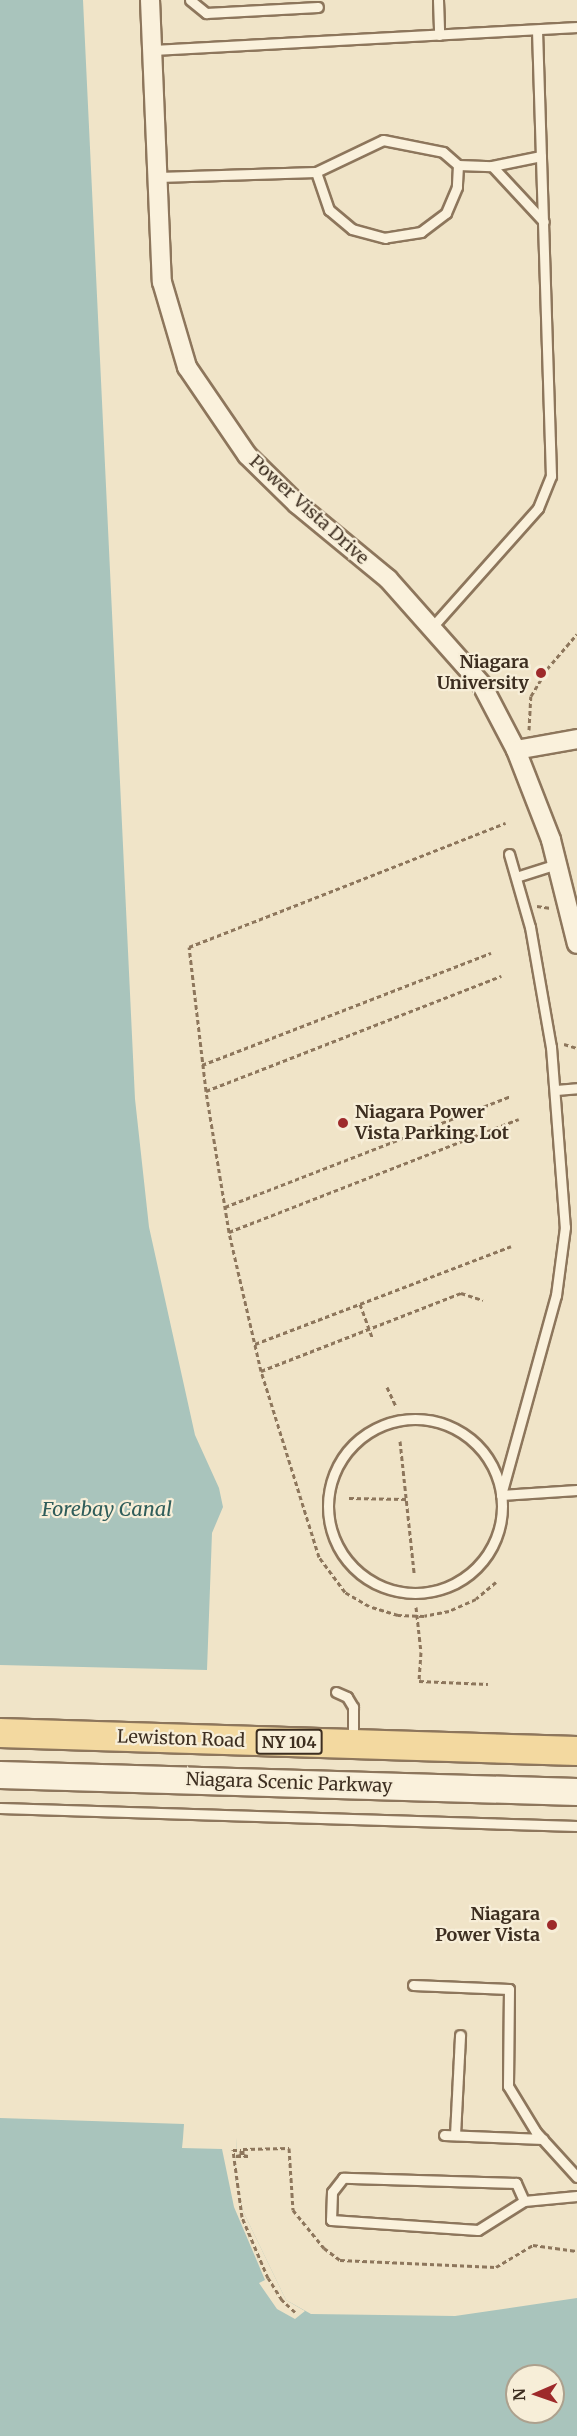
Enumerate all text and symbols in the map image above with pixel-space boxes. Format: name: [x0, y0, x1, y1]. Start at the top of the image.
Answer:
street label: Power Vista Drive: [245, 451, 373, 569]
place label: Niagara University: [437, 652, 529, 694]
marker: Niagara University: [534, 666, 548, 680]
place label: Niagara Power Vista Parking Lot: [355, 1102, 509, 1144]
marker: Niagara Power Vista Parking Lot: [336, 1116, 350, 1130]
water label: Forebay Canal: [42, 1496, 172, 1520]
street label: Lewiston Road: [117, 1726, 245, 1752]
road number: NY 104: [254, 1729, 324, 1755]
street label: Niagara Scenic Parkway: [185, 1769, 393, 1797]
place label: Niagara Power Vista: [435, 1904, 540, 1946]
marker: Niagara Power Vista: [545, 1918, 559, 1932]
north arrow: [505, 2364, 565, 2424]
text: N: [509, 2388, 529, 2401]

